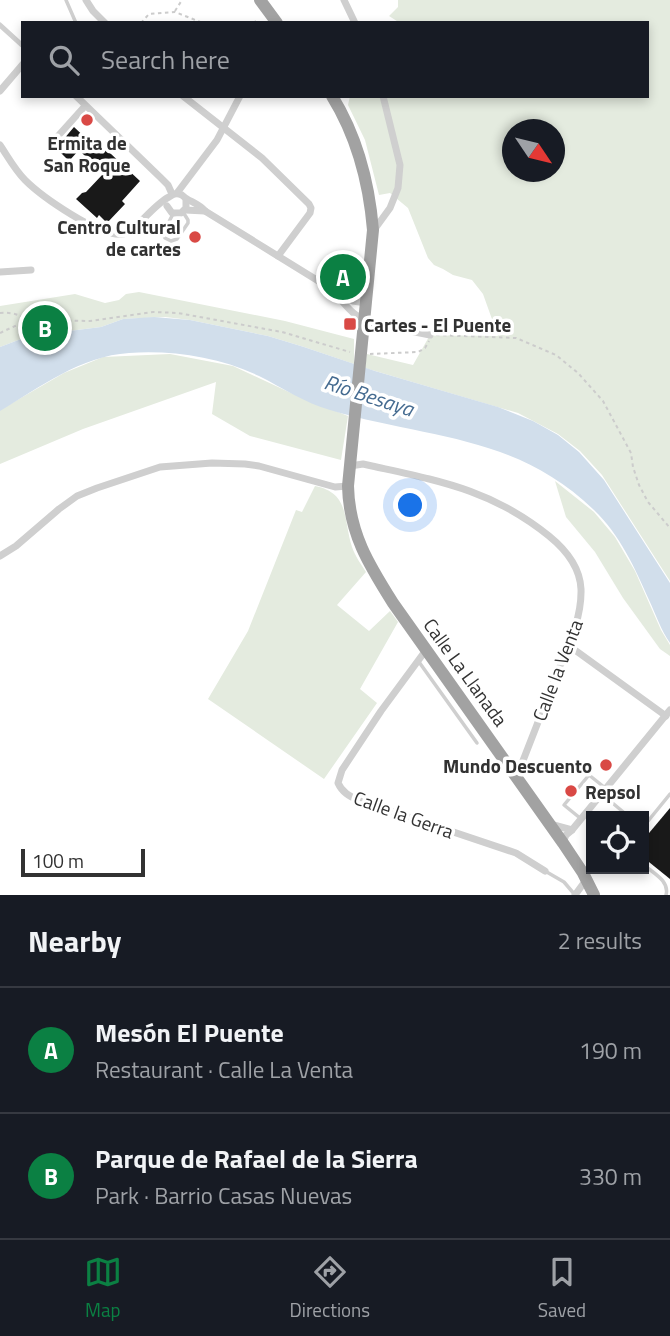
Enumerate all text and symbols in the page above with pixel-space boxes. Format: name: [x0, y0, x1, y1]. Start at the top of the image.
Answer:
search box: [21, 21, 649, 98]
text: Search here: [101, 40, 230, 79]
icon: search: [45, 41, 83, 79]
marker: Ermita de San Roque: [79, 112, 95, 128]
north arrow: [502, 119, 565, 182]
place label: Ermita de San Roque: [44, 128, 131, 179]
place label: Centro Cultural de cartes: [57, 212, 181, 263]
marker: Centro Cultural de cartes: [187, 229, 203, 245]
pin: A: [320, 251, 366, 303]
pin: B: [22, 302, 68, 354]
place label: Cartes - El Puente: [364, 310, 511, 339]
marker: Cartes - El Puente: [342, 316, 358, 332]
water label: Río Besaya: [320, 366, 419, 425]
your location: [393, 488, 427, 522]
street label: Calle La Llanada: [417, 612, 515, 732]
street label: Calle la Venta: [524, 614, 590, 725]
place label: Mundo Descuento: [443, 751, 592, 780]
marker: Mundo Descuento: [598, 757, 614, 773]
place label: Repsol: [585, 777, 641, 806]
street label: Calle la Gerra: [350, 783, 458, 846]
marker: Repsol: [563, 783, 579, 799]
map controls: [586, 811, 649, 874]
button: locate: [586, 811, 649, 874]
scale bar: [21, 846, 145, 878]
text: 100 m: [32, 846, 84, 875]
text: Nearby: [28, 918, 121, 964]
text: 2 results: [558, 923, 642, 958]
text: Mesón El Puente: [95, 1013, 284, 1052]
text: A: [44, 1033, 58, 1068]
text: 190 m: [579, 1033, 642, 1068]
text: Restaurant · Calle La Venta: [95, 1052, 353, 1087]
text: Parque de Rafael de la Sierra: [95, 1139, 418, 1178]
text: B: [44, 1159, 58, 1194]
text: 330 m: [579, 1159, 642, 1194]
text: Park · Barrio Casas Nuevas: [95, 1178, 352, 1213]
tab: Map: [84, 1253, 122, 1324]
tab: Directions: [290, 1253, 370, 1324]
tab: Saved: [538, 1253, 586, 1324]

